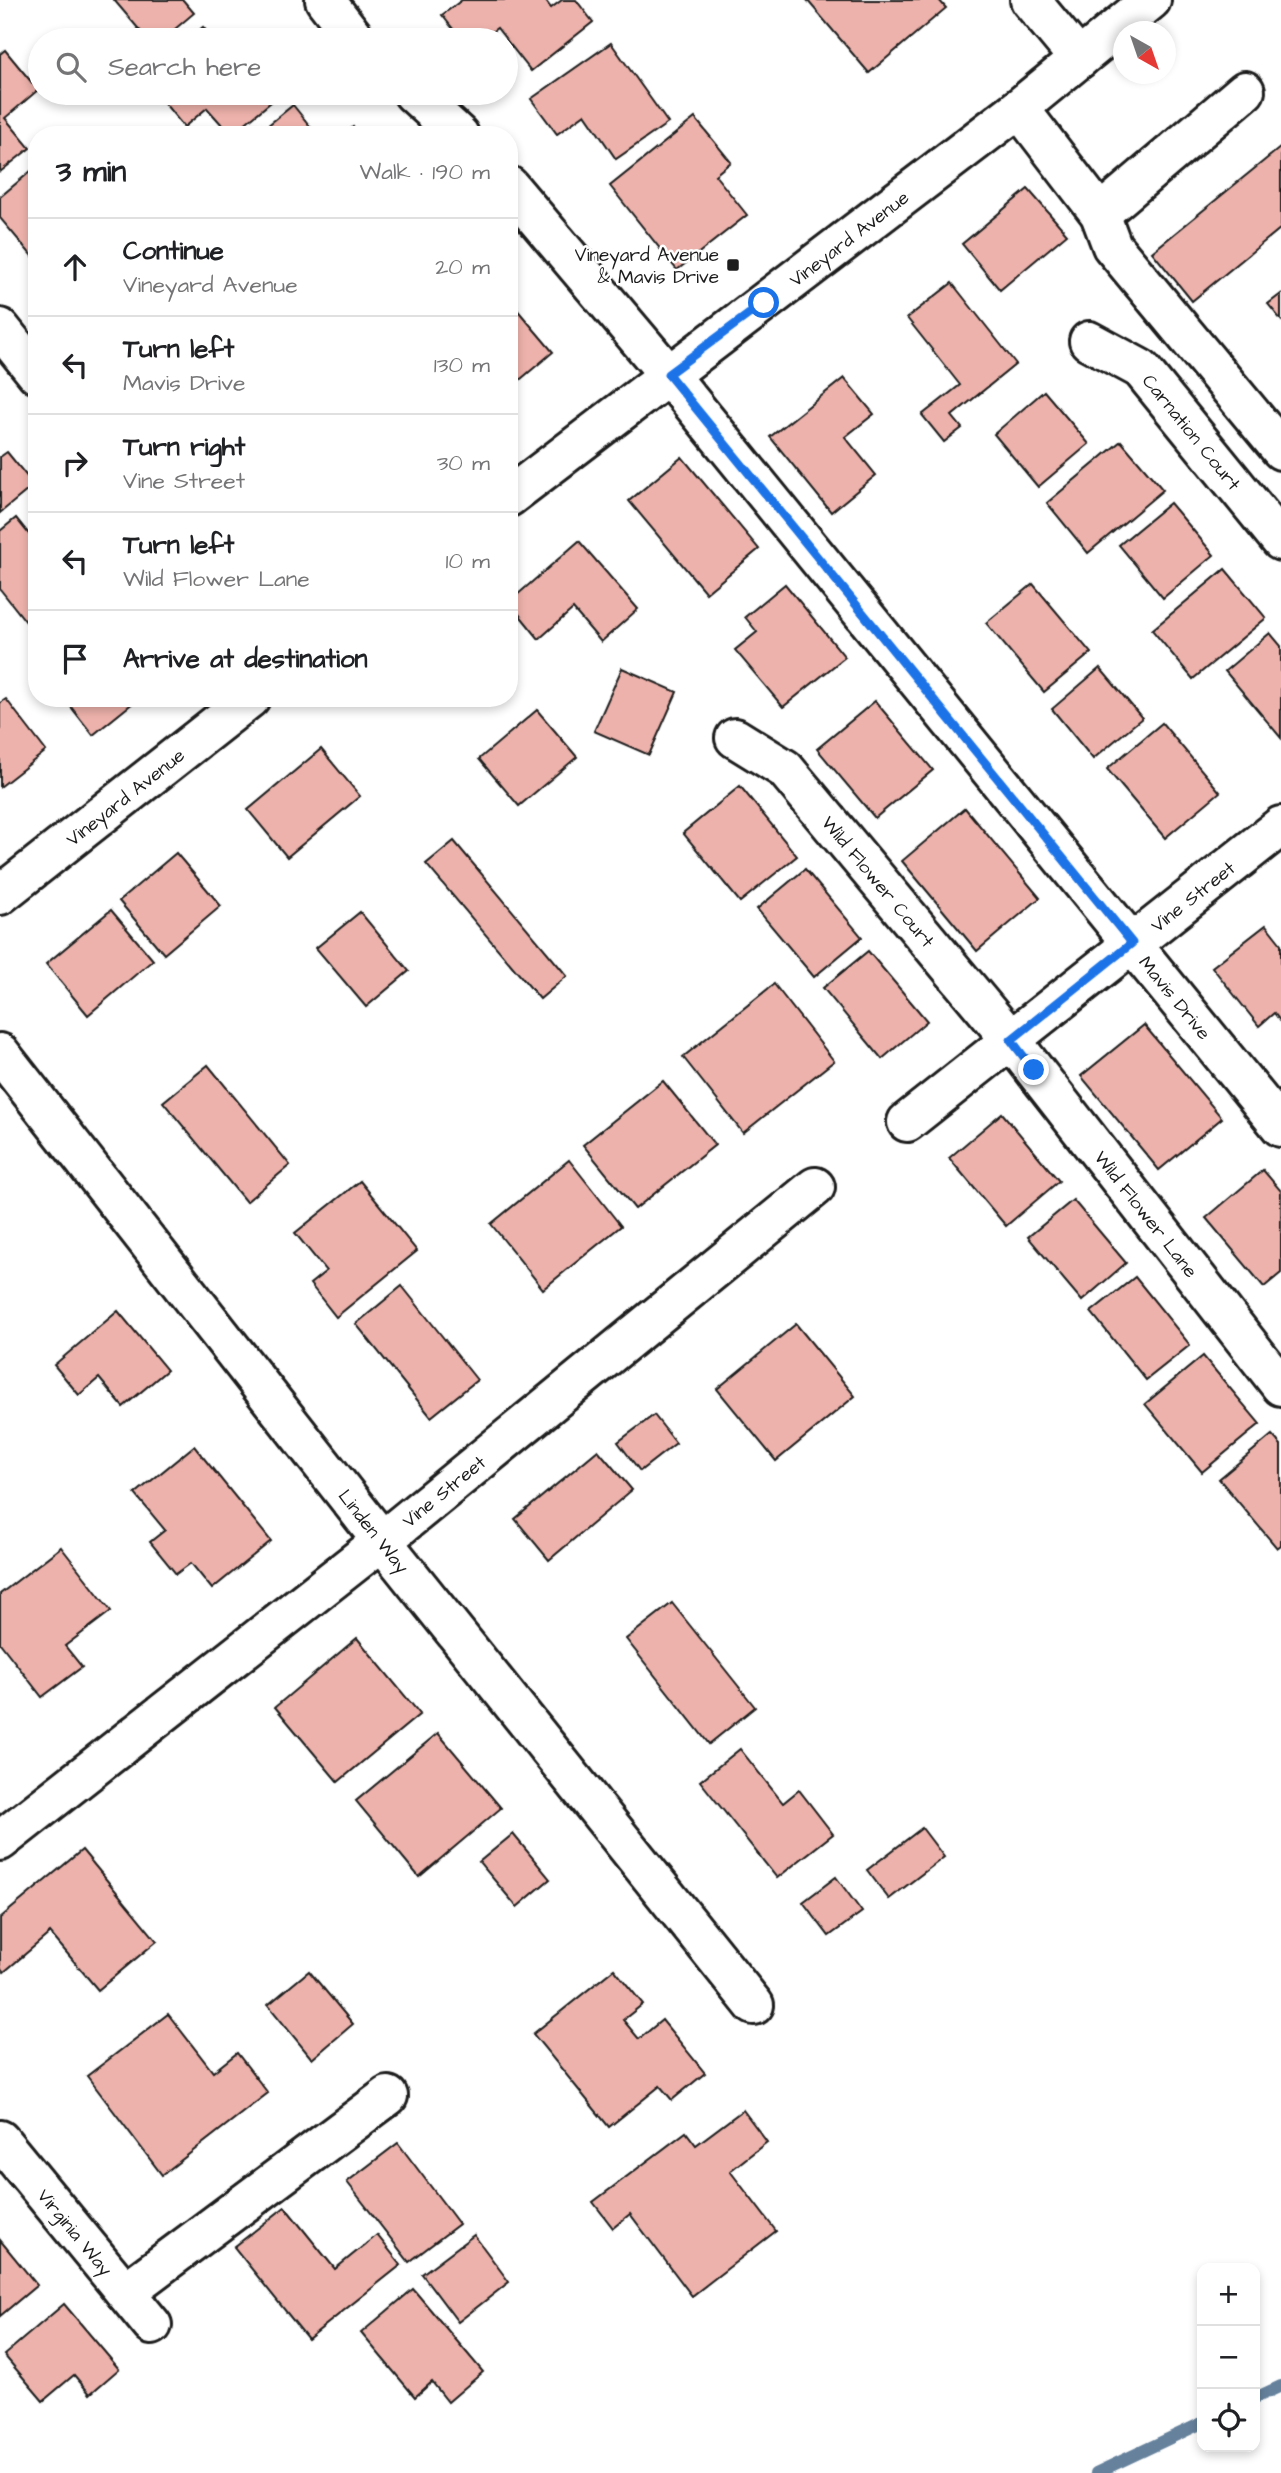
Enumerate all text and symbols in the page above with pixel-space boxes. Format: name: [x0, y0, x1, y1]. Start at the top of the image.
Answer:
north arrow: [1113, 21, 1176, 84]
search box: [28, 28, 518, 105]
icon: search: [52, 48, 90, 86]
text: Search here: [108, 49, 261, 85]
text: 3 min: [56, 151, 126, 193]
text: Walk · 190 m: [360, 156, 490, 188]
street label: Vineyard Avenue: [784, 185, 915, 294]
text: Continue: [123, 233, 224, 269]
place label: Vineyard Avenue & Mavis Drive: [575, 242, 719, 291]
icon: ahead: [56, 248, 94, 286]
text: 20 m: [435, 251, 490, 283]
marker: Vineyard Avenue & Mavis Drive: [725, 257, 741, 273]
text: Vineyard Avenue: [123, 269, 298, 301]
route start: [748, 287, 779, 318]
text: Turn left: [123, 331, 234, 367]
icon: left: [56, 346, 94, 384]
text: 130 m: [434, 349, 490, 381]
text: Mavis Drive: [123, 367, 245, 399]
street label: Carnation Court: [1135, 369, 1247, 497]
text: Turn right: [123, 429, 245, 465]
icon: right: [56, 444, 94, 482]
text: 30 m: [437, 447, 490, 479]
text: Vine Street: [123, 465, 245, 497]
text: Turn left: [123, 527, 234, 563]
icon: left: [56, 542, 94, 580]
text: 10 m: [445, 545, 490, 577]
text: Wild Flower Lane: [123, 563, 310, 595]
icon: arrive: [56, 640, 94, 678]
text: Arrive at destination: [123, 641, 368, 677]
street label: Vineyard Avenue: [61, 743, 191, 853]
street label: Wild Flower Court: [815, 811, 940, 954]
street label: Vine Street: [1145, 855, 1242, 939]
street label: Mavis Drive: [1132, 951, 1217, 1046]
route end: [1018, 1054, 1049, 1085]
street label: Wild Flower Lane: [1087, 1145, 1203, 1284]
street label: Vine Street: [397, 1449, 492, 1534]
street label: Linden Way: [331, 1484, 415, 1581]
street label: Virginia Way: [30, 2184, 119, 2283]
map controls: [1197, 2263, 1260, 2452]
button: +: [1197, 2263, 1260, 2326]
button: −: [1197, 2326, 1260, 2389]
button: locate: [1197, 2389, 1260, 2452]

